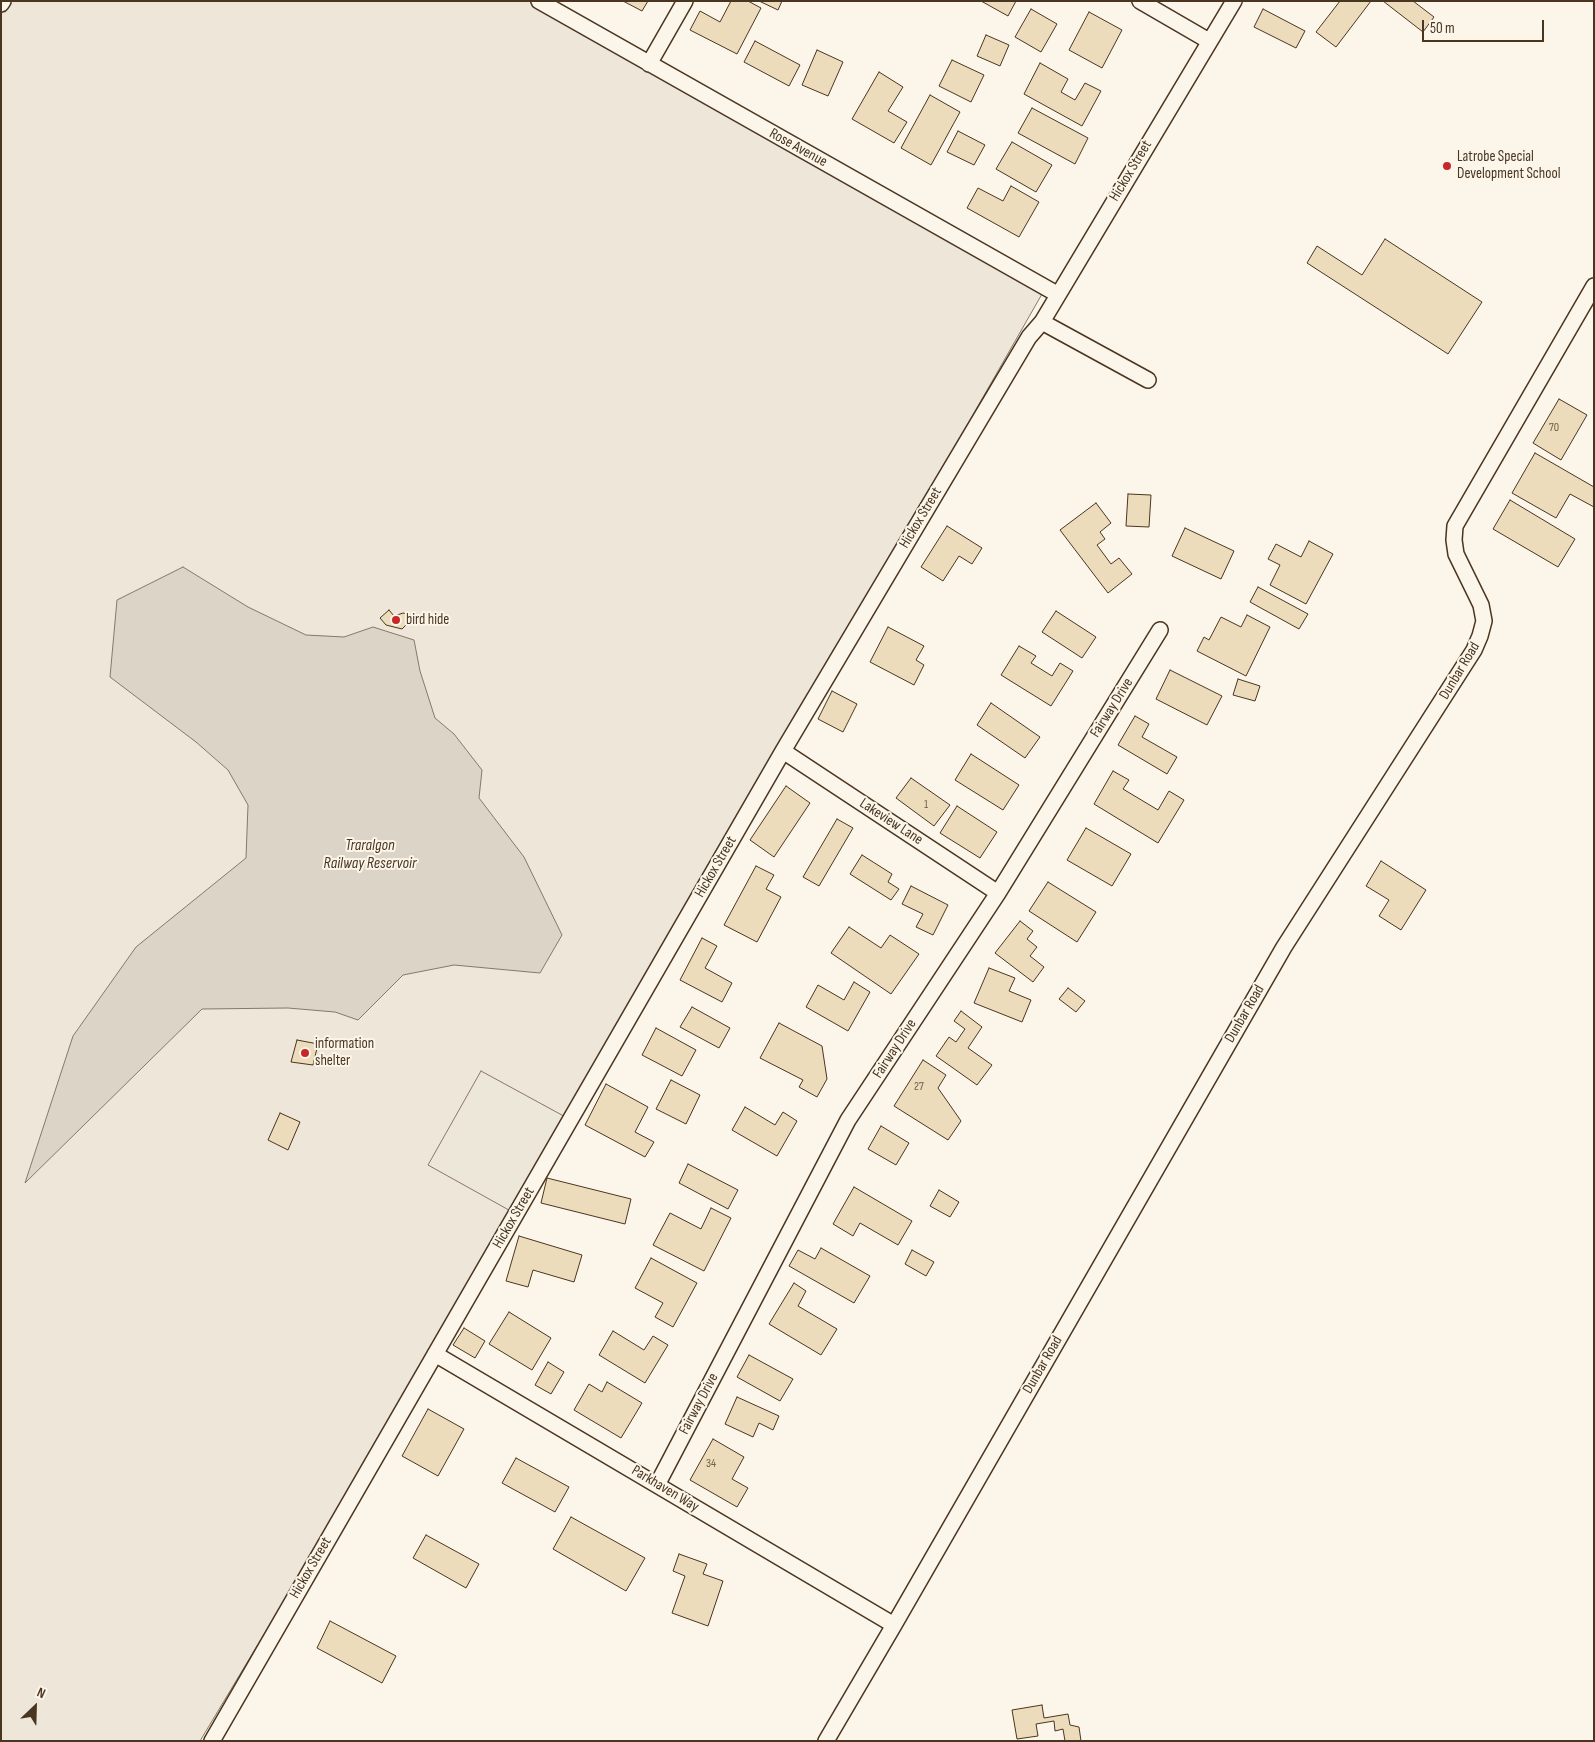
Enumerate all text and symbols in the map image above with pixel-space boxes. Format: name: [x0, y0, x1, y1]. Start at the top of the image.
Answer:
scale bar: [1425, 10, 1548, 42]
text: 50 m: [1430, 19, 1455, 38]
street label: Rose Avenue: [766, 125, 830, 171]
street label: Hickox Street: [1106, 137, 1156, 205]
place label: Latrobe Special Development School: [1457, 148, 1560, 183]
marker: Latrobe Special Development School: [1441, 160, 1453, 172]
house number: 70: [1549, 421, 1559, 435]
street label: Hickox Street: [896, 484, 946, 552]
place label: bird hide: [406, 611, 449, 629]
marker: bird hide: [390, 614, 402, 626]
street label: Dunbar Road: [1436, 639, 1484, 703]
street label: Fairway Drive: [1087, 675, 1137, 741]
street label: Lakeview Lane: [856, 795, 926, 849]
house number: 1: [924, 798, 928, 812]
street label: Hickox Street: [691, 833, 741, 901]
water label: Traralgon Railway Reservoir: [324, 836, 416, 874]
street label: Dunbar Road: [1221, 982, 1269, 1046]
street label: Fairway Drive: [869, 1016, 921, 1082]
place label: information shelter: [315, 1035, 374, 1070]
marker: information shelter: [299, 1047, 311, 1059]
house number: 27: [914, 1080, 924, 1094]
street label: Hickox Street: [489, 1184, 539, 1252]
street label: Dunbar Road: [1019, 1333, 1067, 1397]
street label: Fairway Drive: [675, 1370, 723, 1438]
house number: 34: [706, 1457, 716, 1471]
street label: Parkhaven Way: [628, 1462, 702, 1516]
street label: Hickox Street: [286, 1534, 336, 1602]
north arrow: [10, 1682, 60, 1732]
text: N: [34, 1684, 48, 1702]

